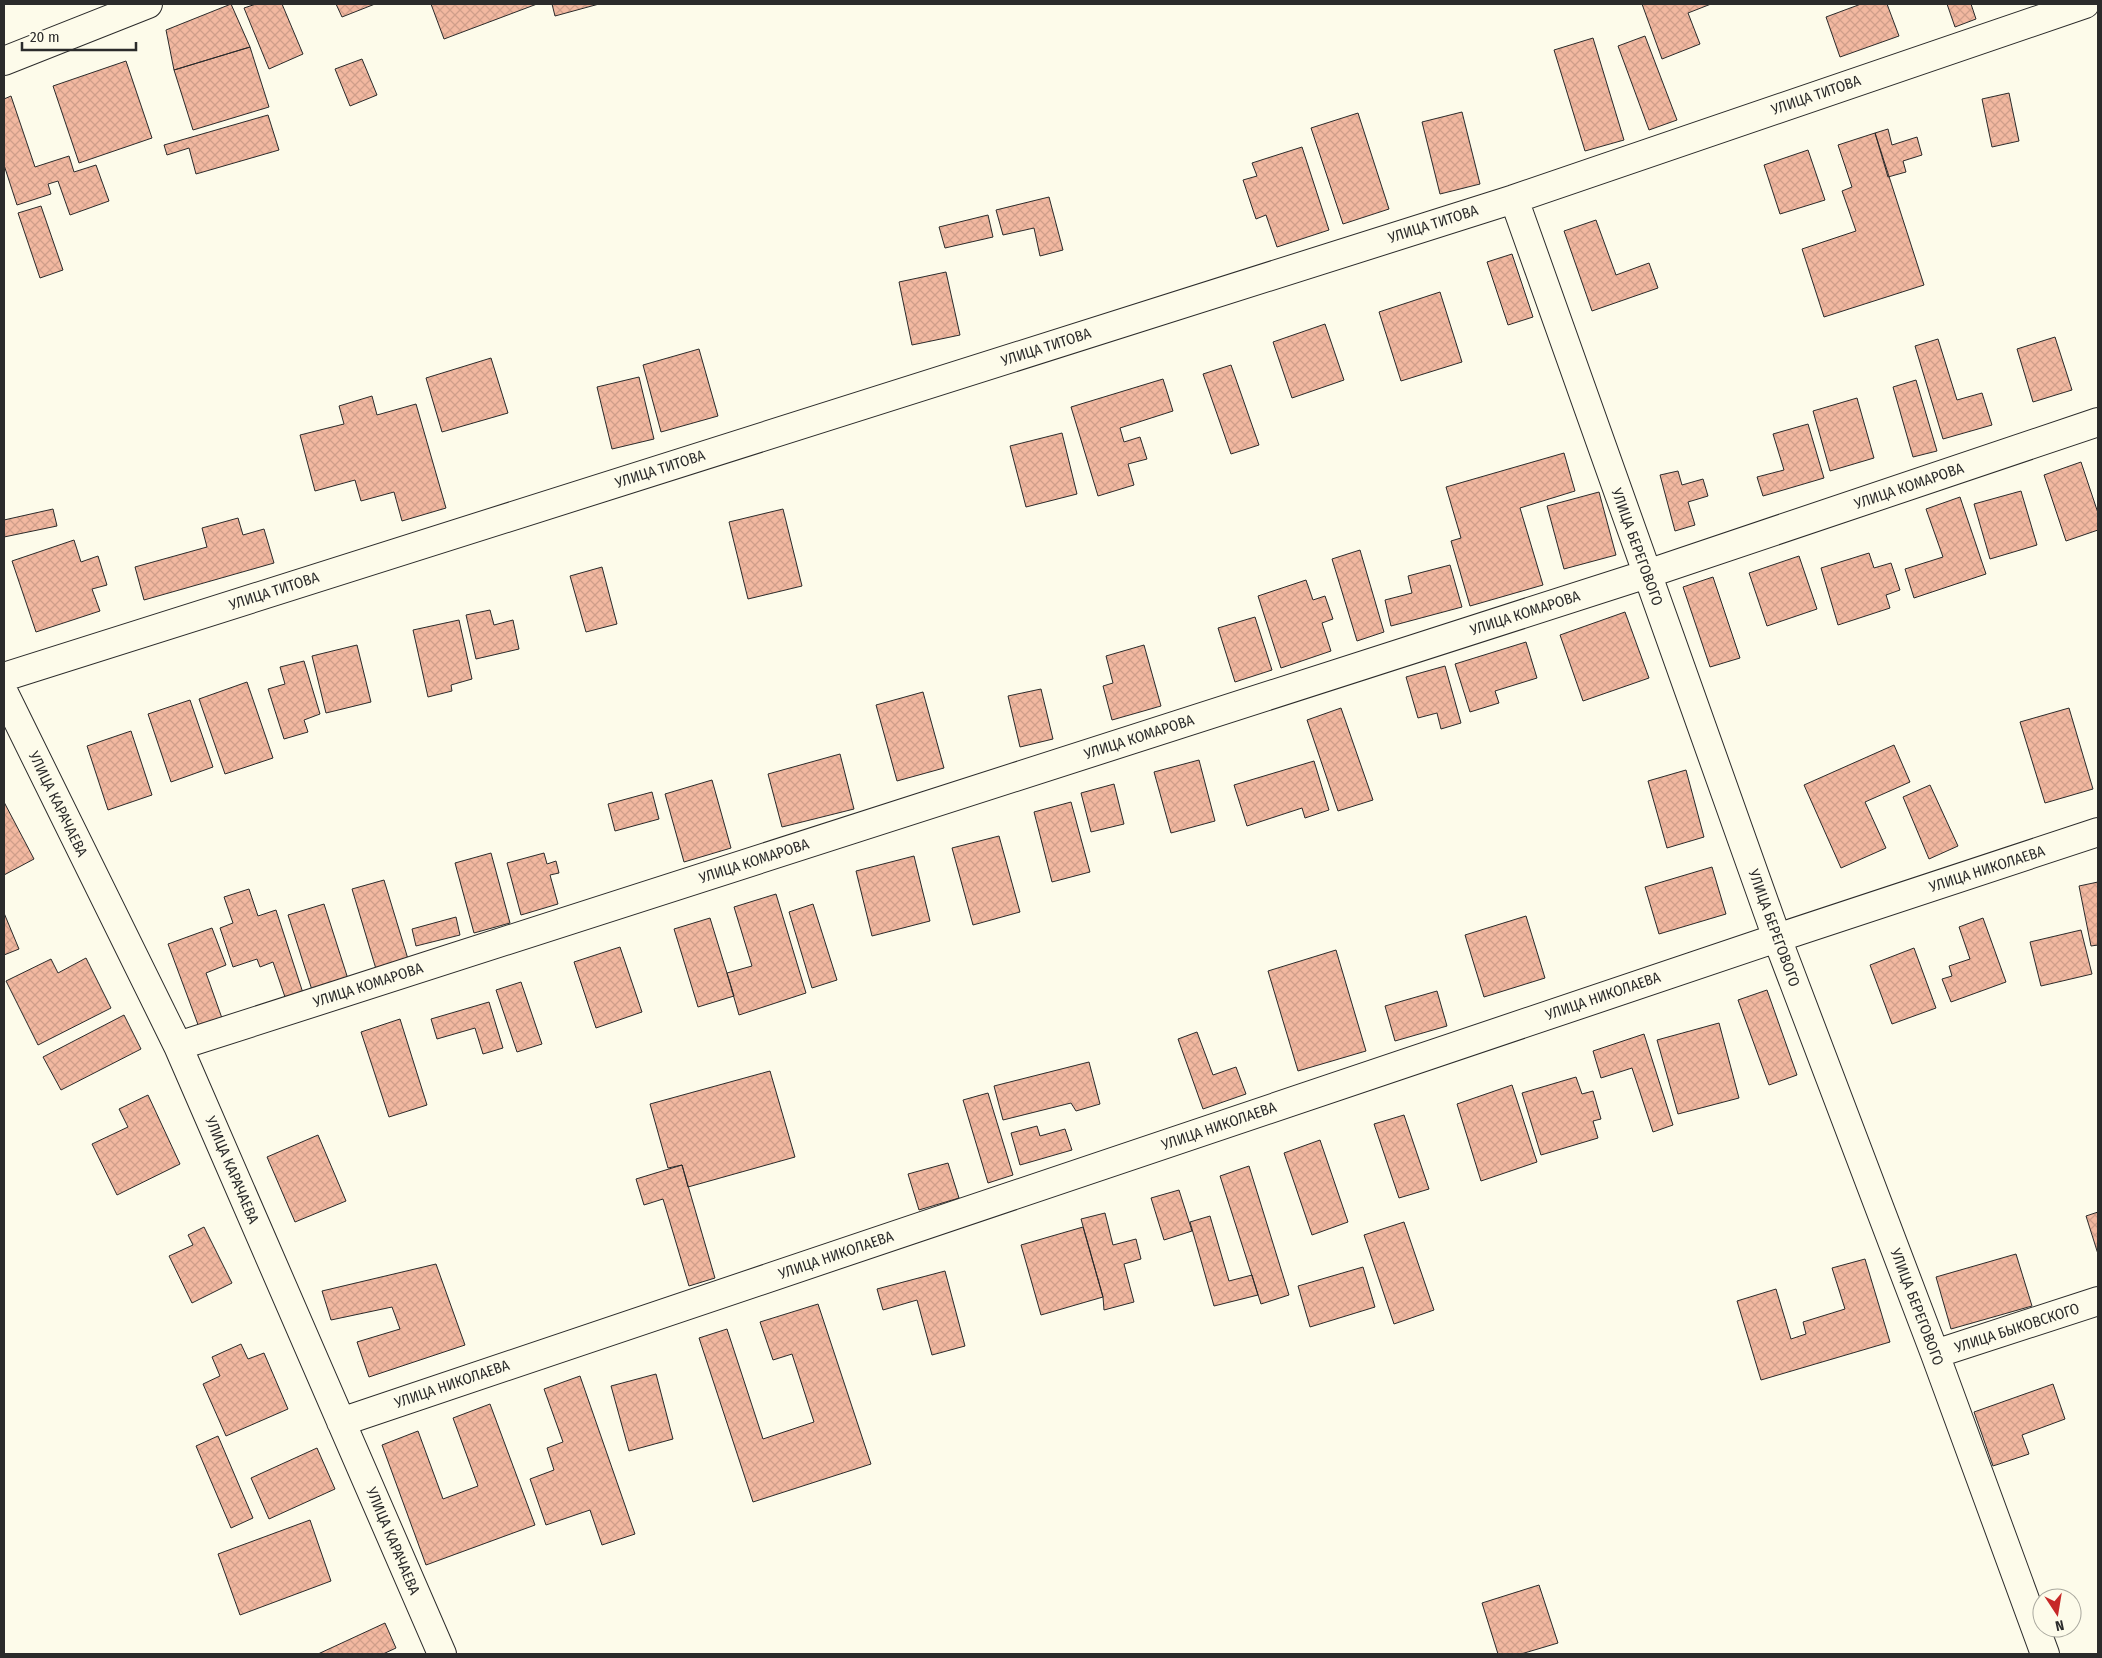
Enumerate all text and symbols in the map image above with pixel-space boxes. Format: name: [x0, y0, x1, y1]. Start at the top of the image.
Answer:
scale bar: [22, 20, 136, 52]
text: 20 m: [30, 28, 60, 46]
street label: УЛИЦА ТИТОВА: [1768, 71, 1863, 119]
street label: УЛИЦА ТИТОВА: [1385, 201, 1480, 247]
street label: УЛИЦА ТИТОВА: [998, 324, 1093, 370]
street label: УЛИЦА ТИТОВА: [612, 446, 707, 492]
street label: УЛИЦА КОМАРОВА: [1851, 459, 1966, 513]
street label: УЛИЦА БЕРЕГОВОГО: [1607, 485, 1667, 608]
street label: УЛИЦА ТИТОВА: [226, 568, 321, 614]
street label: УЛИЦА КОМАРОВА: [1467, 587, 1582, 640]
street label: УЛИЦА КОМАРОВА: [1081, 711, 1196, 764]
street label: УЛИЦА КАРАЧАЕВА: [24, 748, 91, 860]
street label: УЛИЦА КОМАРОВА: [696, 835, 811, 888]
street label: УЛИЦА НИКОЛАЕВА: [1926, 842, 2047, 896]
street label: УЛИЦА БЕРЕГОВОГО: [1744, 866, 1804, 989]
street label: УЛИЦА КОМАРОВА: [310, 959, 425, 1012]
street label: УЛИЦА НИКОЛАЕВА: [1542, 968, 1663, 1024]
street label: УЛИЦА НИКОЛАЕВА: [1158, 1098, 1279, 1154]
street label: УЛИЦА КАРАЧАЕВА: [201, 1113, 263, 1226]
street label: УЛИЦА НИКОЛАЕВА: [775, 1227, 896, 1283]
street label: УЛИЦА БЕРЕГОВОГО: [1886, 1245, 1948, 1368]
street label: УЛИЦА БЫКОВСКОГО: [1951, 1299, 2082, 1357]
street label: УЛИЦА НИКОЛАЕВА: [391, 1356, 512, 1412]
street label: УЛИЦА КАРАЧАЕВА: [362, 1484, 424, 1597]
north arrow: [2032, 1588, 2082, 1638]
text: N: [2054, 1616, 2065, 1634]

